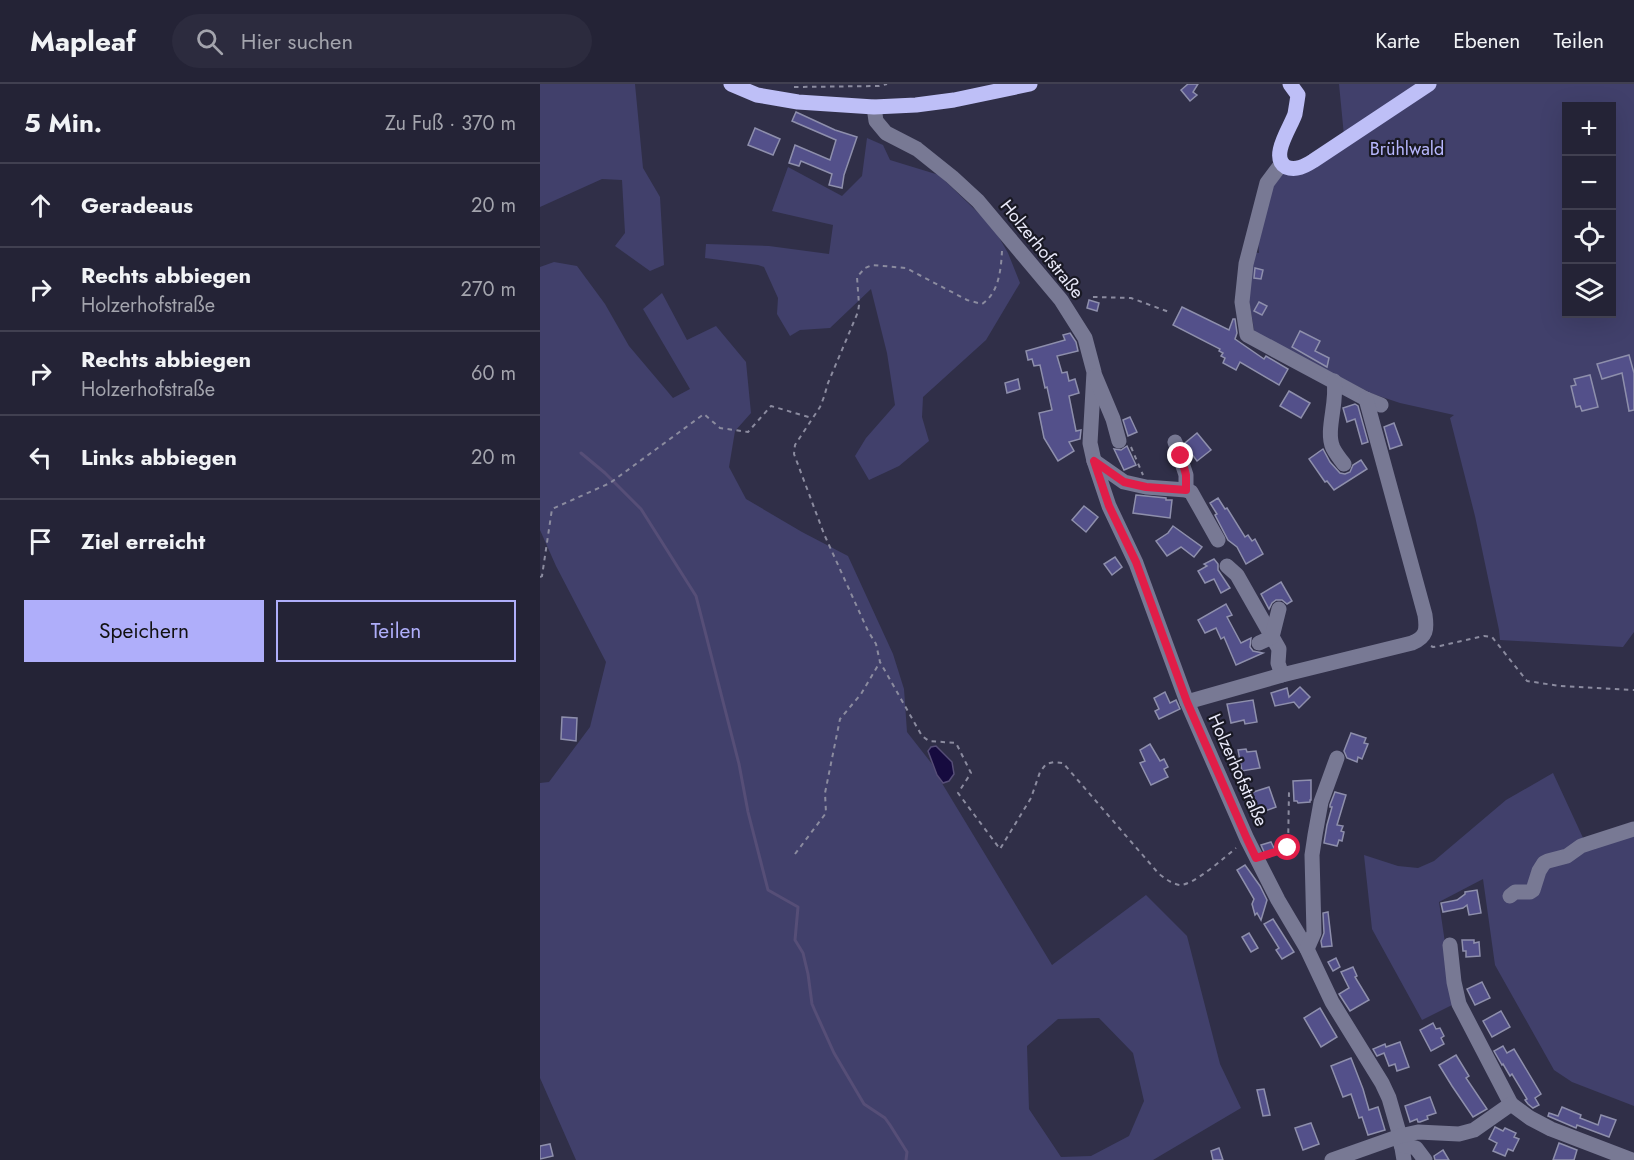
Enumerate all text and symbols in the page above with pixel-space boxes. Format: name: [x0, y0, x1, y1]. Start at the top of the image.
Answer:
search box: [172, 14, 592, 68]
text: Mapleaf: [30, 21, 136, 62]
icon: search: [193, 25, 226, 58]
text: Hier suchen: [241, 25, 353, 57]
text: Karte: [1375, 26, 1420, 56]
text: Ebenen: [1453, 26, 1520, 56]
text: Teilen: [1553, 26, 1604, 56]
map controls: [1562, 102, 1616, 318]
button: +: [1562, 102, 1616, 156]
text: 5 Min.: [24, 104, 102, 142]
text: Zu Fuß · 370 m: [385, 109, 516, 138]
park label: Brühlwald: [1370, 136, 1444, 162]
button: −: [1562, 156, 1616, 210]
icon: ahead: [24, 189, 57, 222]
text: Geradeaus: [81, 189, 193, 221]
text: 20 m: [471, 191, 516, 220]
street label: Holzerhofstraße: [994, 194, 1090, 304]
button: locate: [1562, 210, 1616, 264]
text: Rechts abbiegen: [81, 259, 251, 291]
button: layers: [1562, 264, 1616, 318]
icon: right: [24, 273, 57, 306]
text: 270 m: [461, 275, 516, 304]
text: Holzerhofstraße: [81, 291, 215, 320]
text: Rechts abbiegen: [81, 343, 251, 375]
icon: right: [24, 357, 57, 390]
text: 60 m: [471, 359, 516, 388]
text: Holzerhofstraße: [81, 375, 215, 404]
icon: left: [24, 441, 57, 474]
text: Links abbiegen: [81, 441, 237, 473]
route end: [1167, 442, 1193, 468]
text: 20 m: [471, 443, 516, 472]
icon: arrive: [24, 525, 57, 558]
text: Ziel erreicht: [81, 525, 205, 557]
button: Speichern: [24, 600, 264, 662]
button: Teilen: [276, 600, 516, 662]
street label: Holzerhofstraße: [1202, 710, 1274, 830]
route start: [1274, 834, 1300, 860]

